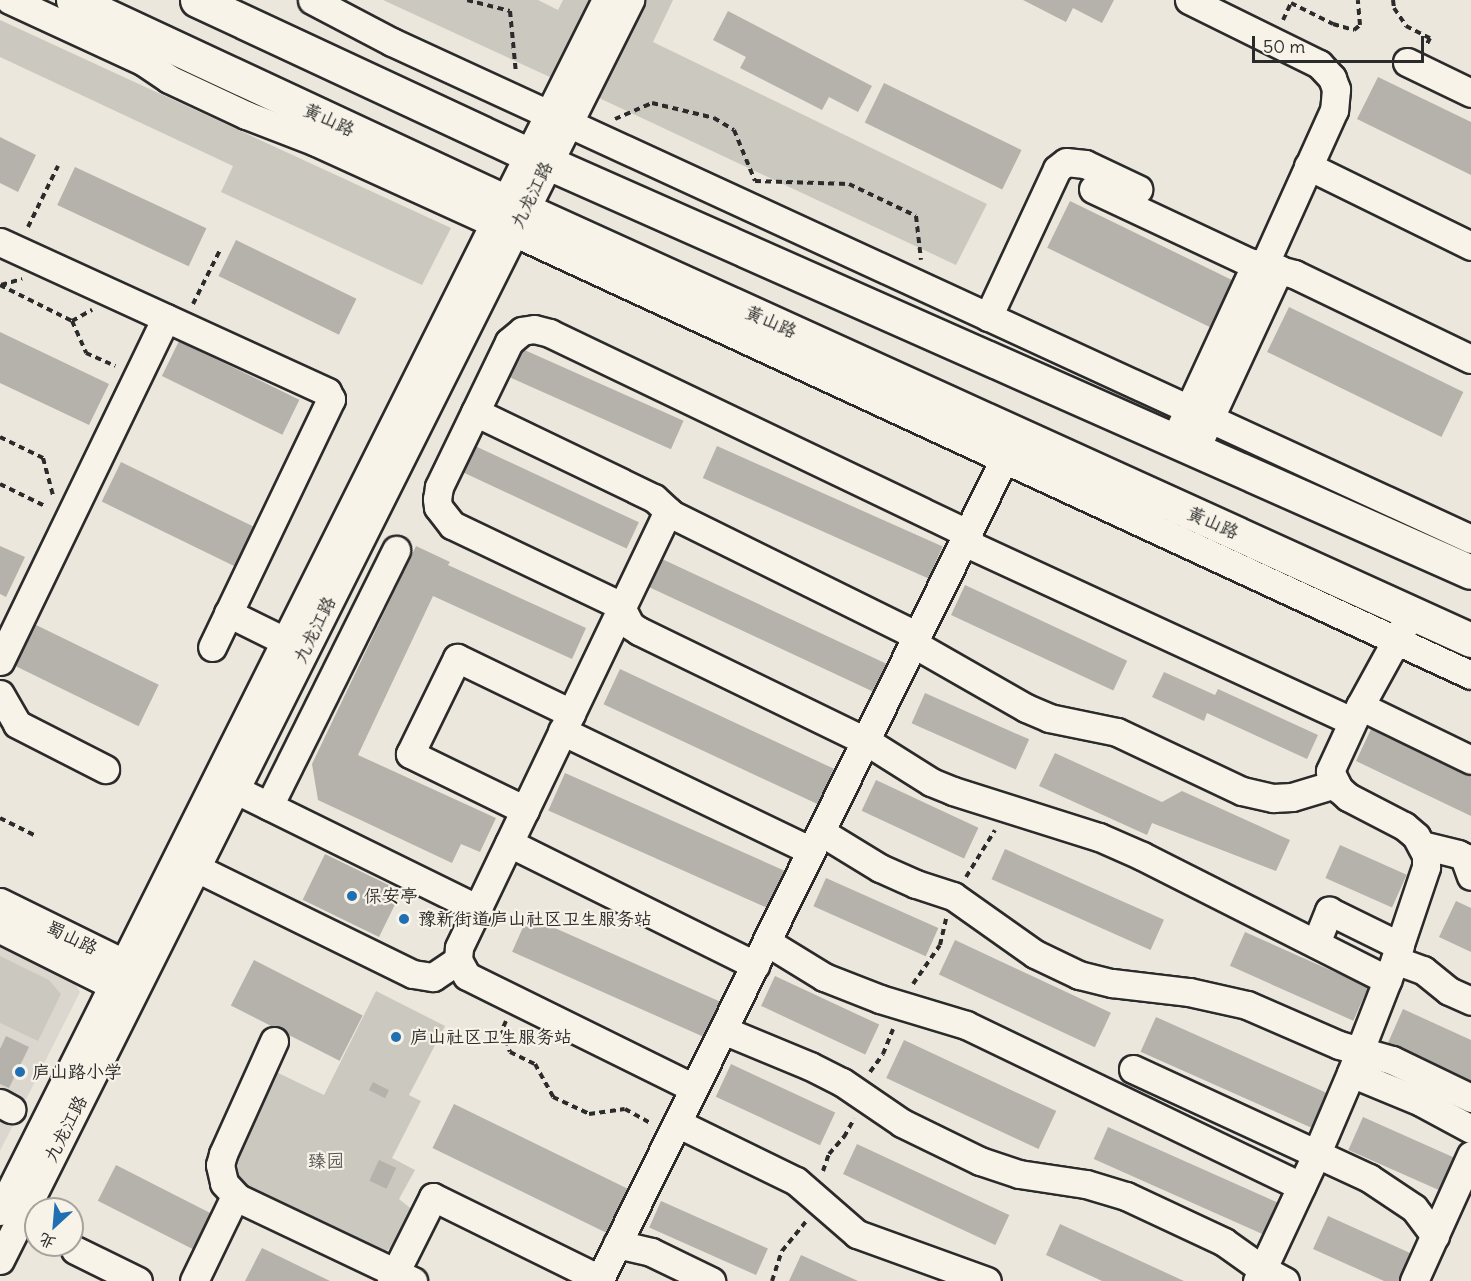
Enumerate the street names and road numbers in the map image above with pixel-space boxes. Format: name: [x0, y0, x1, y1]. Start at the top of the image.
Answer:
street label: 黄山路: [300, 99, 358, 141]
street label: 九龙江路: [507, 158, 557, 232]
street label: 黄山路: [742, 301, 800, 343]
street label: 黄山路: [1184, 502, 1242, 544]
street label: 九龙江路: [290, 593, 340, 667]
street label: 蜀山路: [43, 916, 101, 960]
street label: 九龙江路: [40, 1092, 92, 1166]

